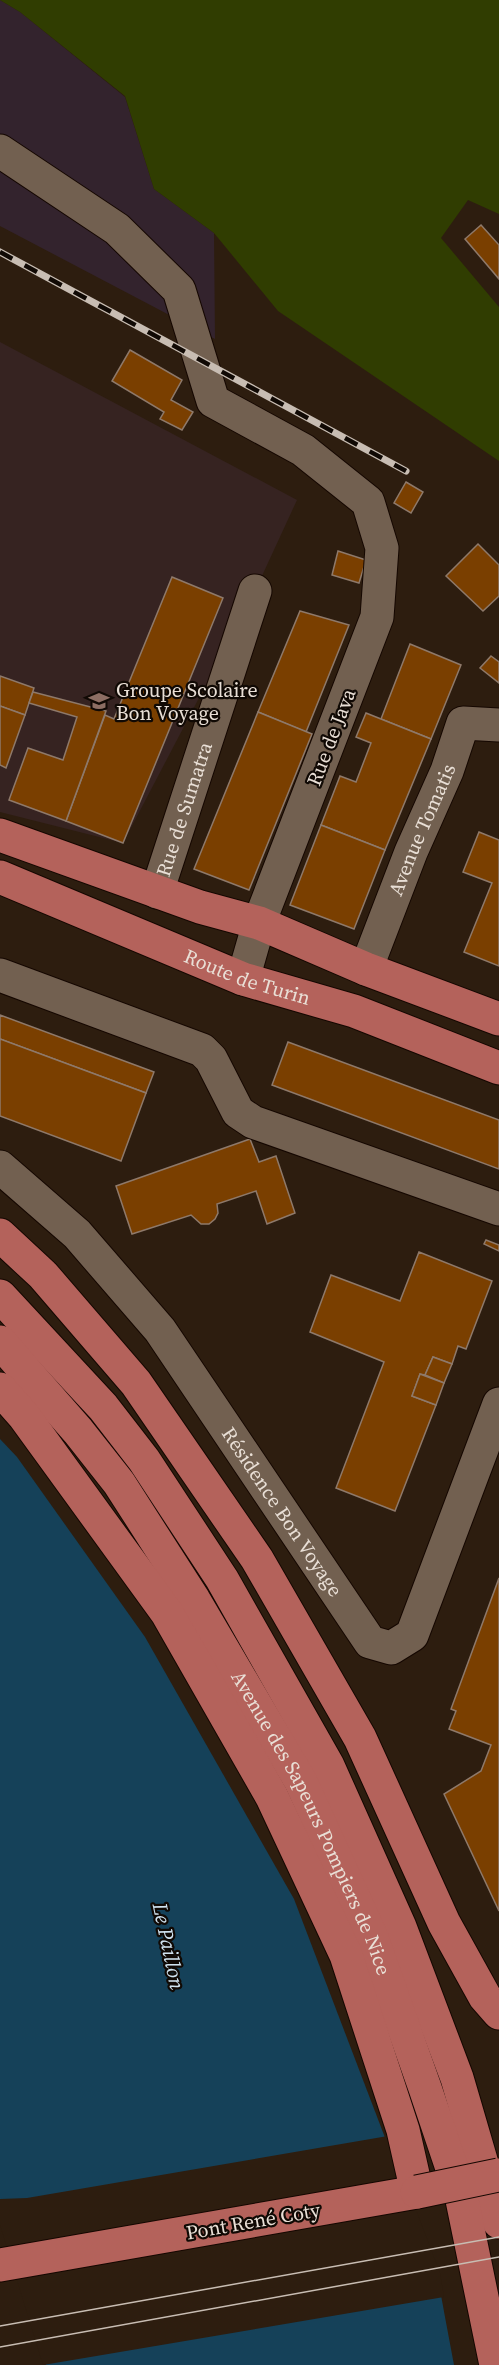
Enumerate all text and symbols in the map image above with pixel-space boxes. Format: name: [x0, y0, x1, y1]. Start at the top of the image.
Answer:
place label: Groupe Scolaire Bon Voyage: [116, 676, 258, 727]
street label: Rue de Java: [300, 684, 363, 790]
school or university icon: Groupe Scolaire Bon Voyage: [87, 689, 111, 713]
street label: Rue de Sumatra: [149, 737, 219, 880]
street label: Avenue Tomatis: [381, 760, 462, 900]
street label: Route de Turin: [180, 942, 314, 1012]
street label: Résidence Bon Voyage: [215, 1421, 349, 1602]
street label: Avenue des Sapeurs Pompiers de Nice: [225, 1665, 398, 1979]
water label: Le Paillon: [145, 1899, 192, 1992]
street label: Pont René Coty: [184, 2195, 323, 2247]

